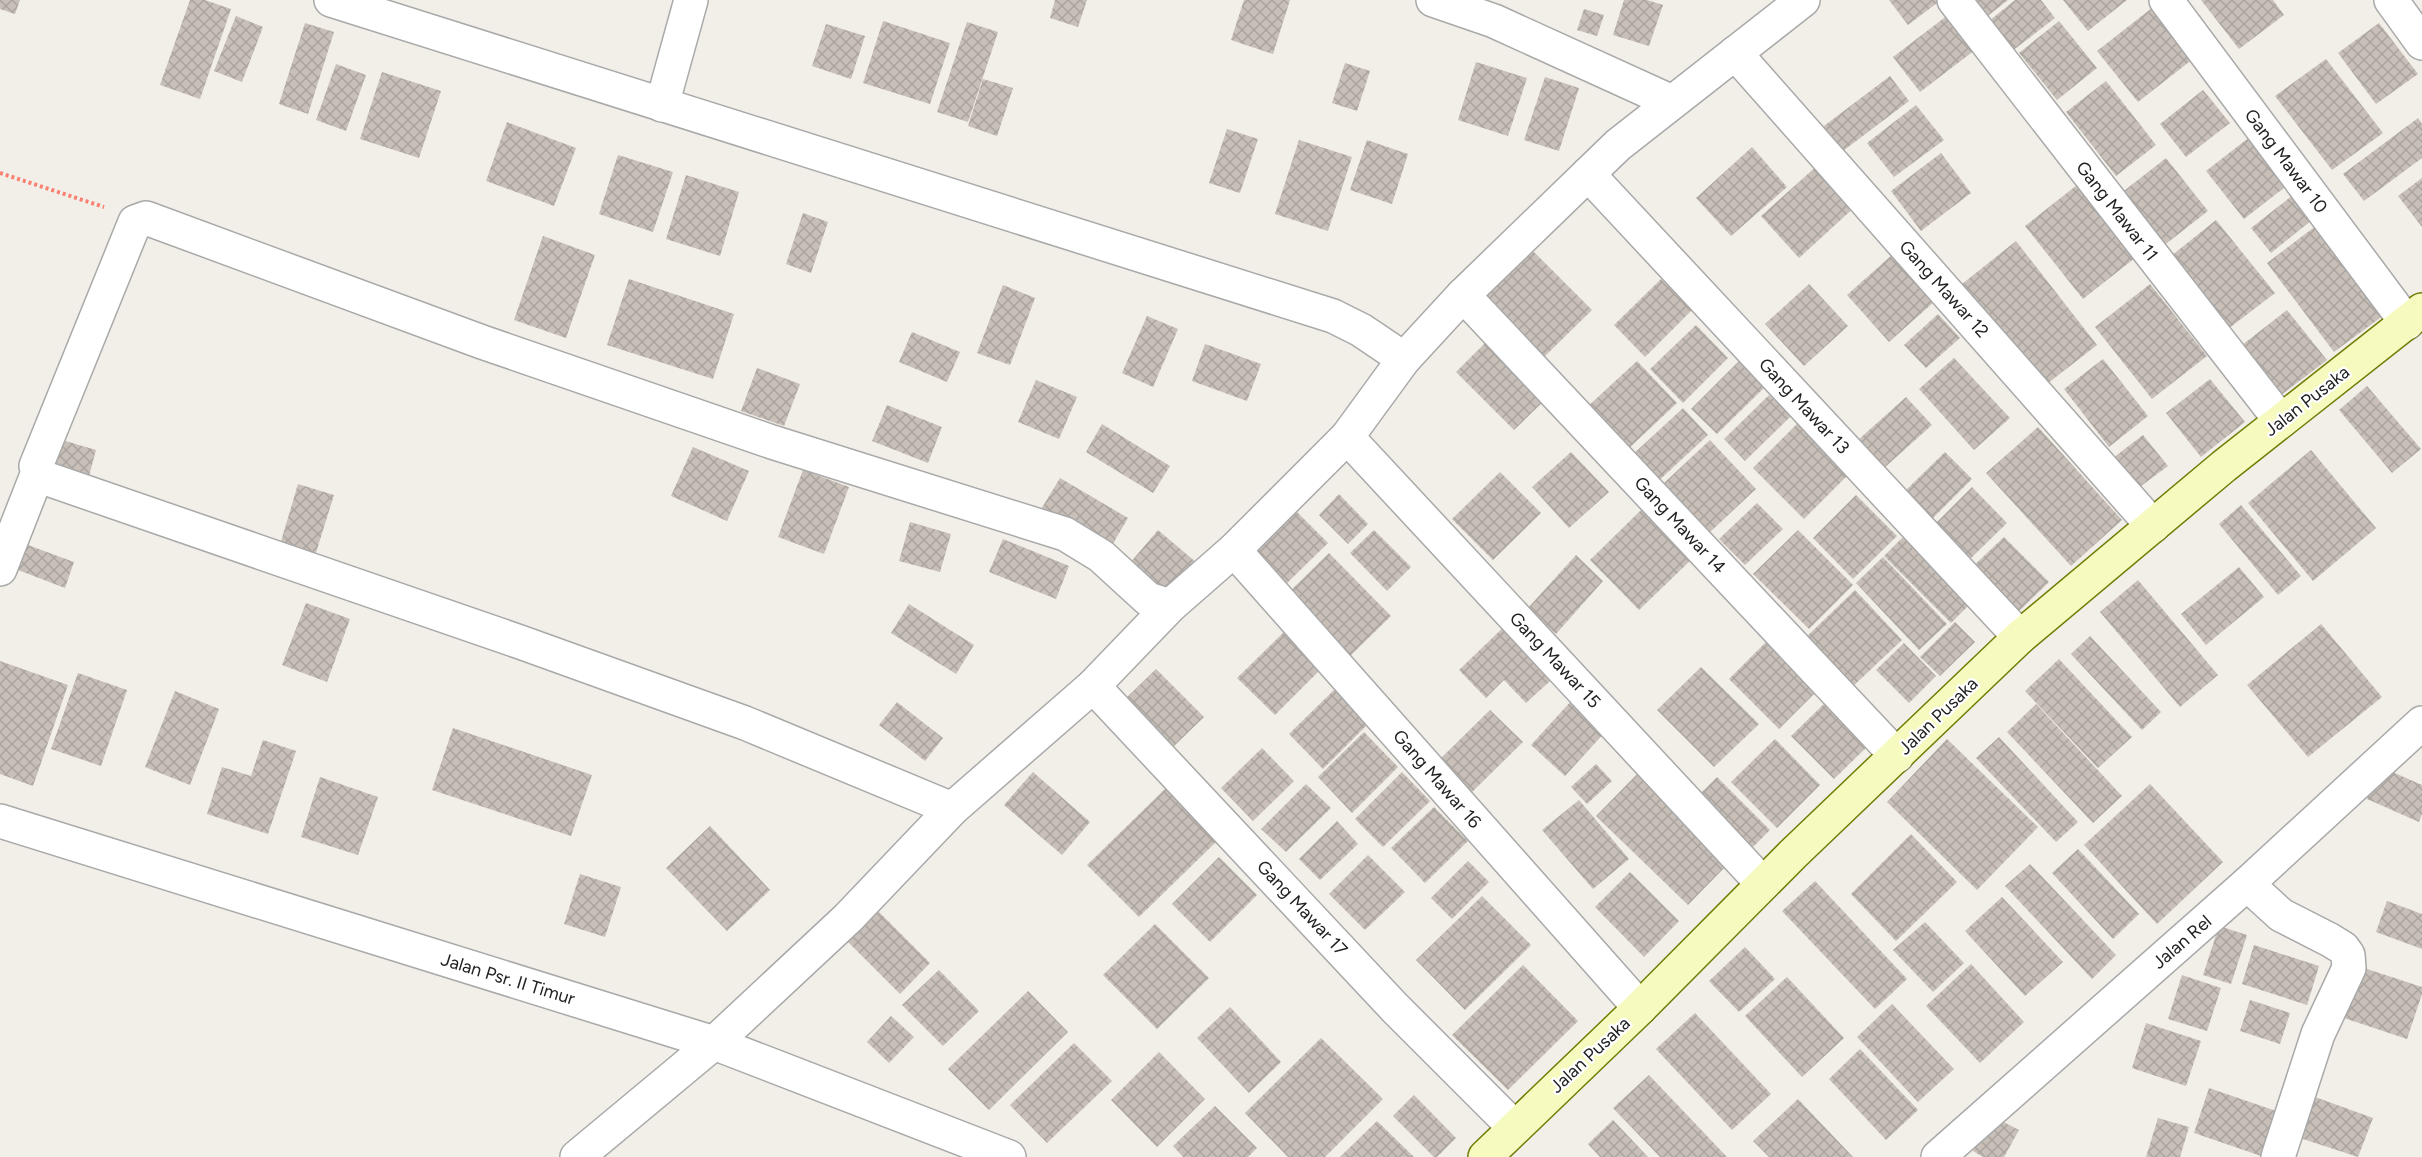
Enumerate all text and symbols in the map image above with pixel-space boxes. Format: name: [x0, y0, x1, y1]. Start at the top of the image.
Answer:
street label: Gang Mawar 10: [2240, 105, 2332, 217]
street label: Gang Mawar 11: [2071, 157, 2163, 265]
street label: Gang Mawar 12: [1895, 236, 1993, 342]
street label: Gang Mawar 13: [1754, 354, 1854, 458]
street label: Jalan Pusaka: [2260, 361, 2354, 441]
street label: Gang Mawar 14: [1630, 472, 1730, 578]
street label: Gang Mawar 15: [1505, 607, 1605, 713]
street label: Jalan Pusaka: [1894, 673, 1982, 759]
street label: Gang Mawar 16: [1388, 725, 1486, 833]
street label: Gang Mawar 17: [1252, 856, 1352, 961]
street label: Jalan Rel: [2148, 910, 2216, 974]
street label: Jalan Psr. II Timur: [438, 948, 578, 1010]
street label: Jalan Pusaka: [1545, 1012, 1635, 1098]

